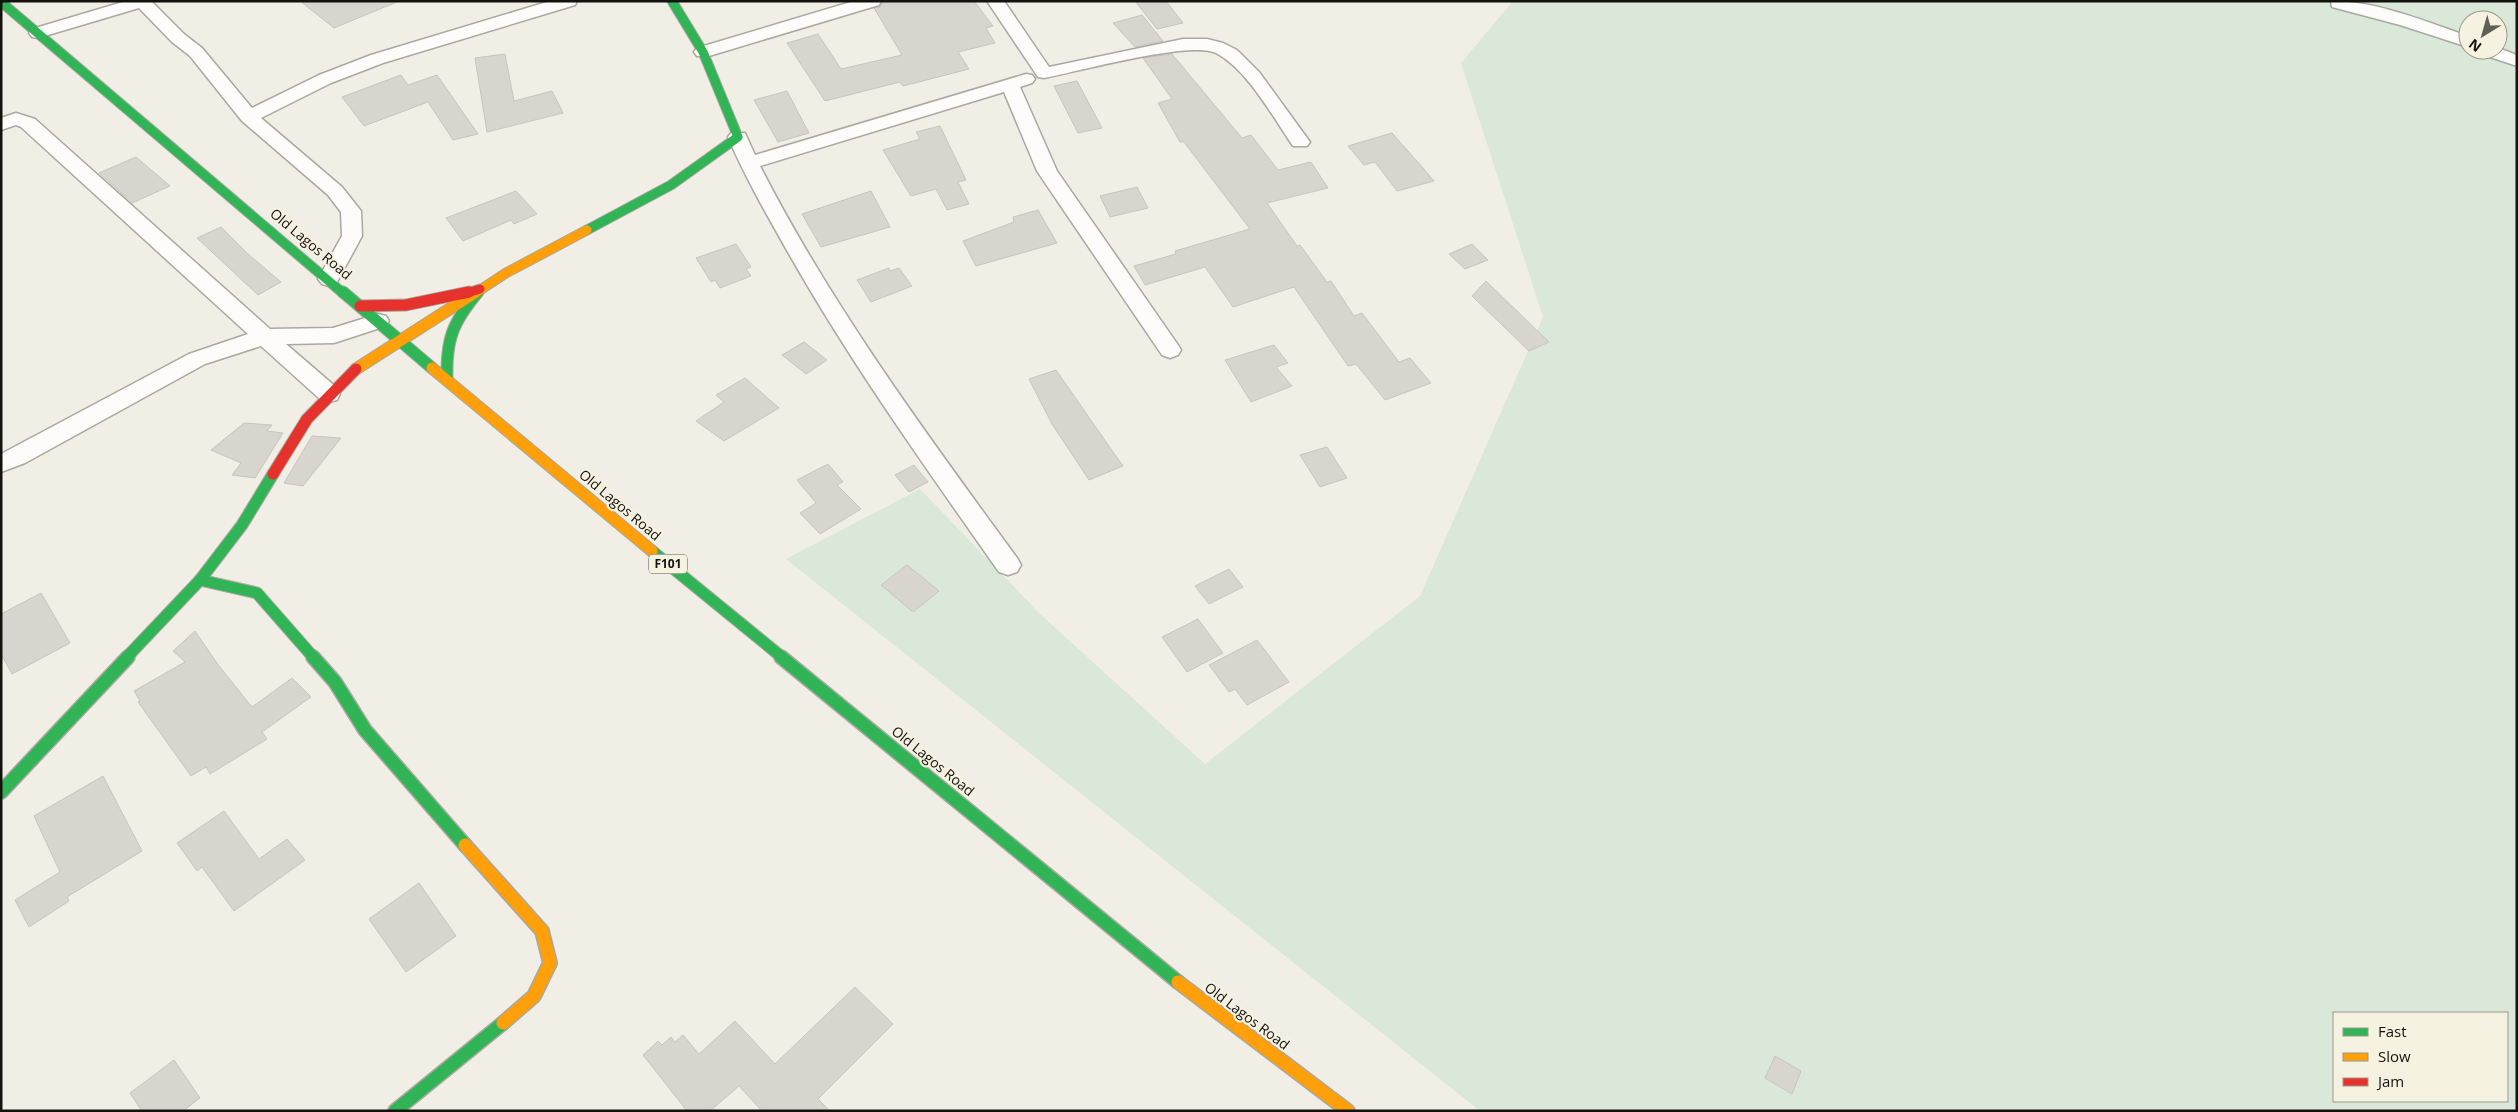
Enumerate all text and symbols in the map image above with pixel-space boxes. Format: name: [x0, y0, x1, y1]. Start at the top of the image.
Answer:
north arrow: [2458, 10, 2508, 60]
text: N: [2465, 35, 2485, 57]
street label: Old Lagos Road: [266, 204, 356, 284]
street label: Old Lagos Road: [575, 465, 665, 545]
road number: F101: [649, 554, 687, 574]
street label: Old Lagos Road: [888, 721, 979, 800]
street label: Old Lagos Road: [1201, 977, 1294, 1054]
legend: [2333, 1012, 2508, 1102]
text: Fast: [2378, 1021, 2407, 1041]
text: Slow: [2378, 1046, 2411, 1066]
text: Jam: [2376, 1071, 2404, 1091]

